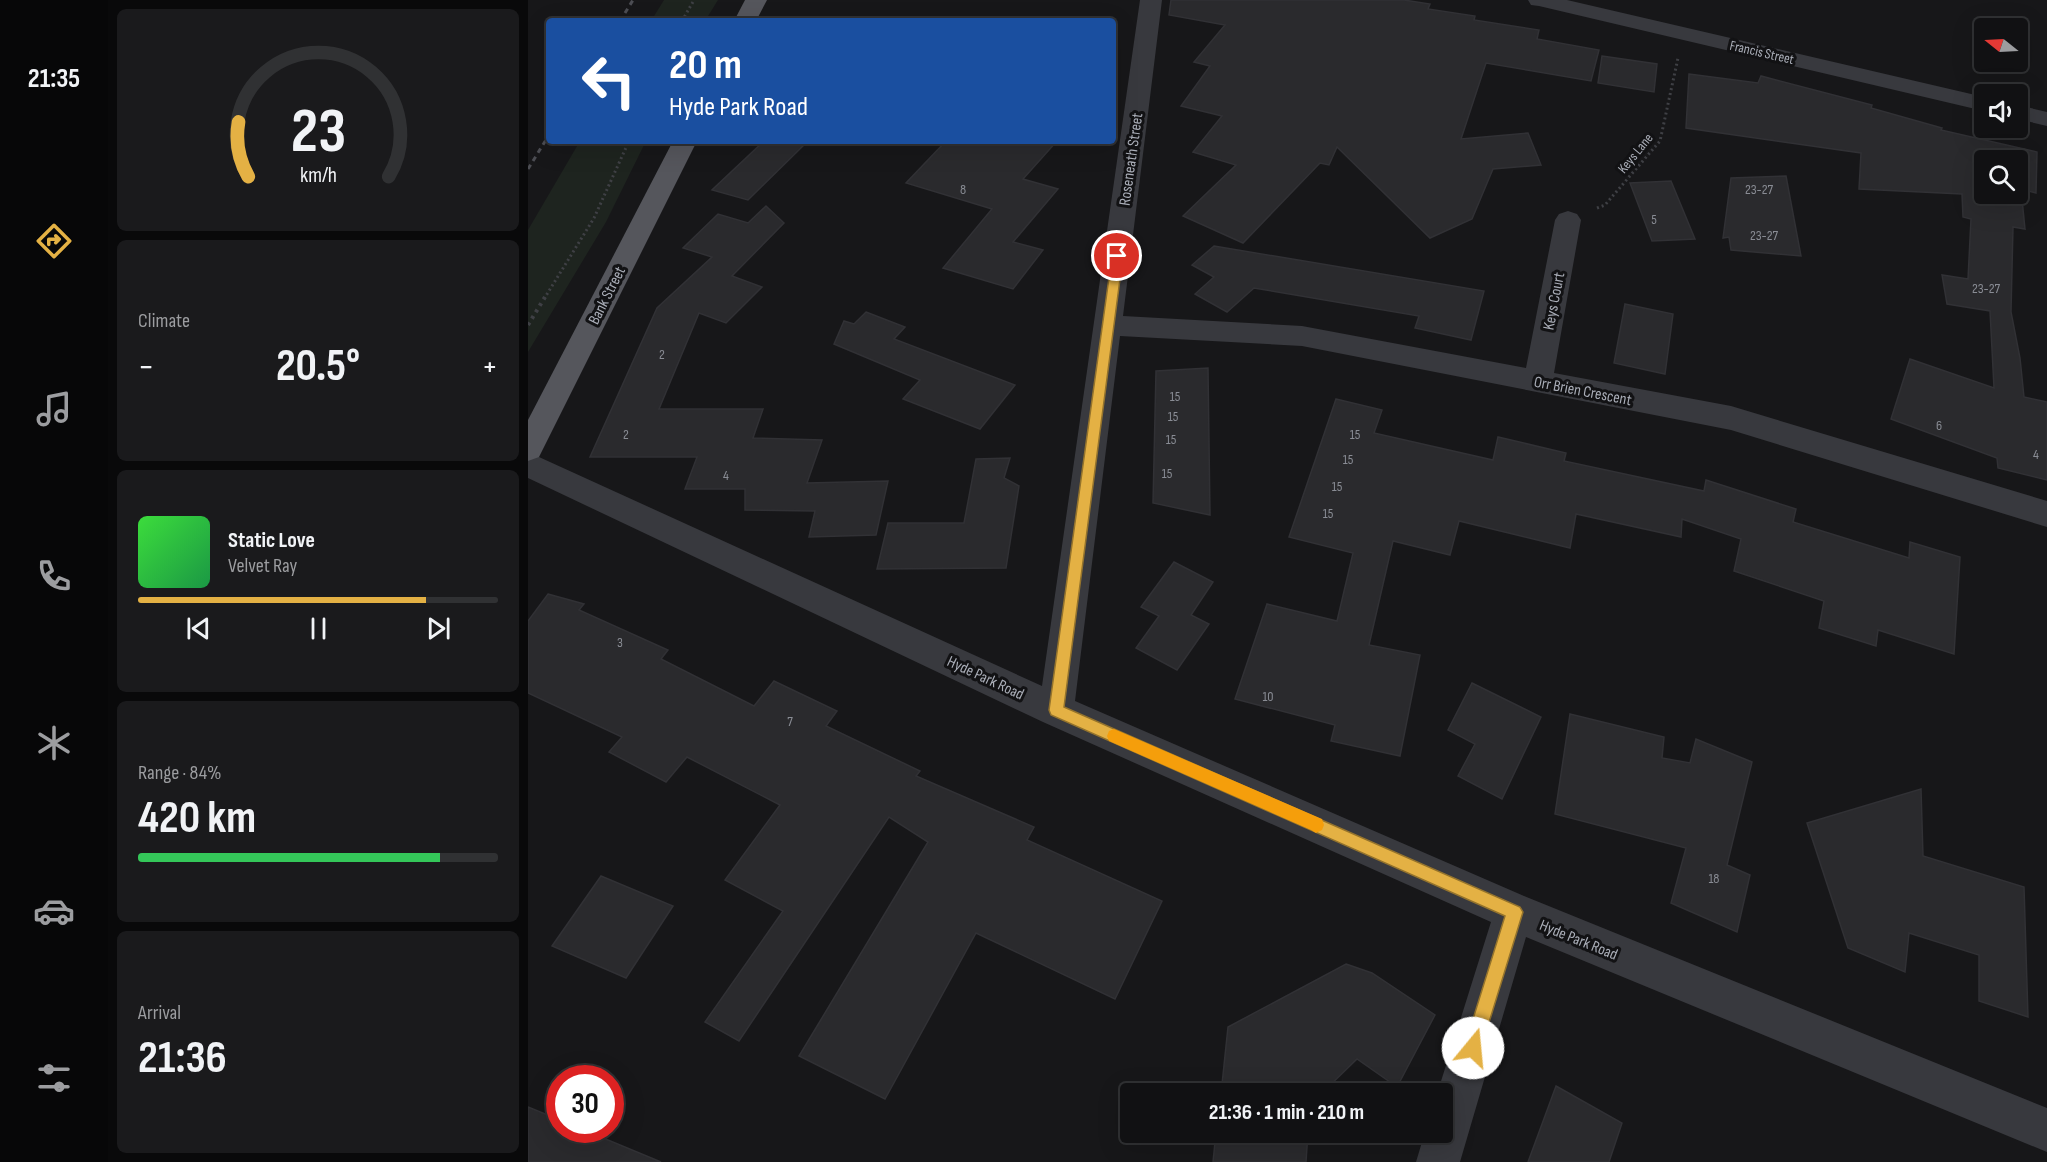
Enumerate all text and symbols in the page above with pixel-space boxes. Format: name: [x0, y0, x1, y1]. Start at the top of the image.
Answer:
north arrow: [1974, 18, 2028, 72]
map controls: [1974, 18, 2028, 204]
street label: Francis Street: [1728, 37, 1796, 68]
text: 20 m: [669, 40, 742, 91]
icon: left: [570, 42, 648, 120]
text: 21:35: [28, 63, 80, 95]
button: sound: [1974, 84, 2028, 138]
text: Hyde Park Road: [669, 91, 808, 123]
text: 23: [290, 95, 346, 170]
street label: Roseneath Street: [1116, 111, 1147, 207]
street label: Keys Lane: [1614, 130, 1657, 177]
button: search: [1974, 150, 2028, 204]
text: km/h: [299, 163, 337, 188]
house number: 8: [960, 181, 966, 198]
house number: 23-27: [1745, 181, 1773, 198]
house number: 5: [1651, 211, 1657, 228]
icon: directions: [33, 220, 75, 262]
house number: 23-27: [1750, 227, 1778, 244]
pin: [1091, 230, 1142, 281]
icon: arrive: [1100, 239, 1133, 272]
street label: Bank Street: [585, 263, 630, 328]
street label: Keys Court: [1540, 271, 1569, 332]
house number: 23-27: [1972, 280, 2000, 297]
text: Climate: [138, 309, 190, 333]
text: 20.5°: [276, 339, 360, 394]
house number: 2: [659, 346, 665, 363]
text: −: [138, 347, 154, 387]
text: +: [482, 347, 498, 387]
street label: Orr Brien Crescent: [1532, 373, 1633, 410]
icon: music: [33, 388, 75, 430]
house number: 15: [1170, 388, 1181, 405]
house number: 15: [1168, 408, 1179, 425]
house number: 6: [1936, 417, 1942, 434]
house number: 2: [623, 426, 629, 443]
house number: 15: [1350, 426, 1361, 443]
house number: 15: [1166, 431, 1177, 448]
house number: 4: [2033, 446, 2039, 463]
house number: 15: [1343, 451, 1354, 468]
house number: 15: [1162, 465, 1173, 482]
house number: 4: [723, 467, 729, 484]
house number: 15: [1332, 478, 1343, 495]
house number: 15: [1323, 505, 1334, 522]
text: Static Love: [228, 527, 315, 554]
text: Velvet Ray: [228, 554, 297, 578]
icon: phone: [33, 555, 75, 597]
icon: previous: [182, 612, 215, 645]
icon: pause: [302, 612, 335, 645]
icon: next: [422, 612, 455, 645]
house number: 3: [617, 634, 623, 651]
street label: Hyde Park Road: [944, 652, 1027, 704]
house number: 10: [1262, 688, 1274, 705]
house number: 7: [787, 713, 793, 730]
icon: climate: [33, 722, 75, 764]
text: Range · 84%: [138, 761, 222, 785]
text: 420 km: [138, 791, 256, 846]
house number: 18: [1708, 870, 1720, 887]
icon: car: [33, 890, 75, 932]
street label: Hyde Park Road: [1537, 916, 1620, 965]
text: Arrival: [138, 1001, 181, 1025]
position arrow: [1441, 1016, 1505, 1080]
text: 21:36: [138, 1031, 227, 1086]
icon: filters: [33, 1057, 75, 1099]
speed limit sign: 30: [546, 1065, 624, 1143]
text: 21:36 · 1 min · 210 m: [1209, 1099, 1364, 1126]

